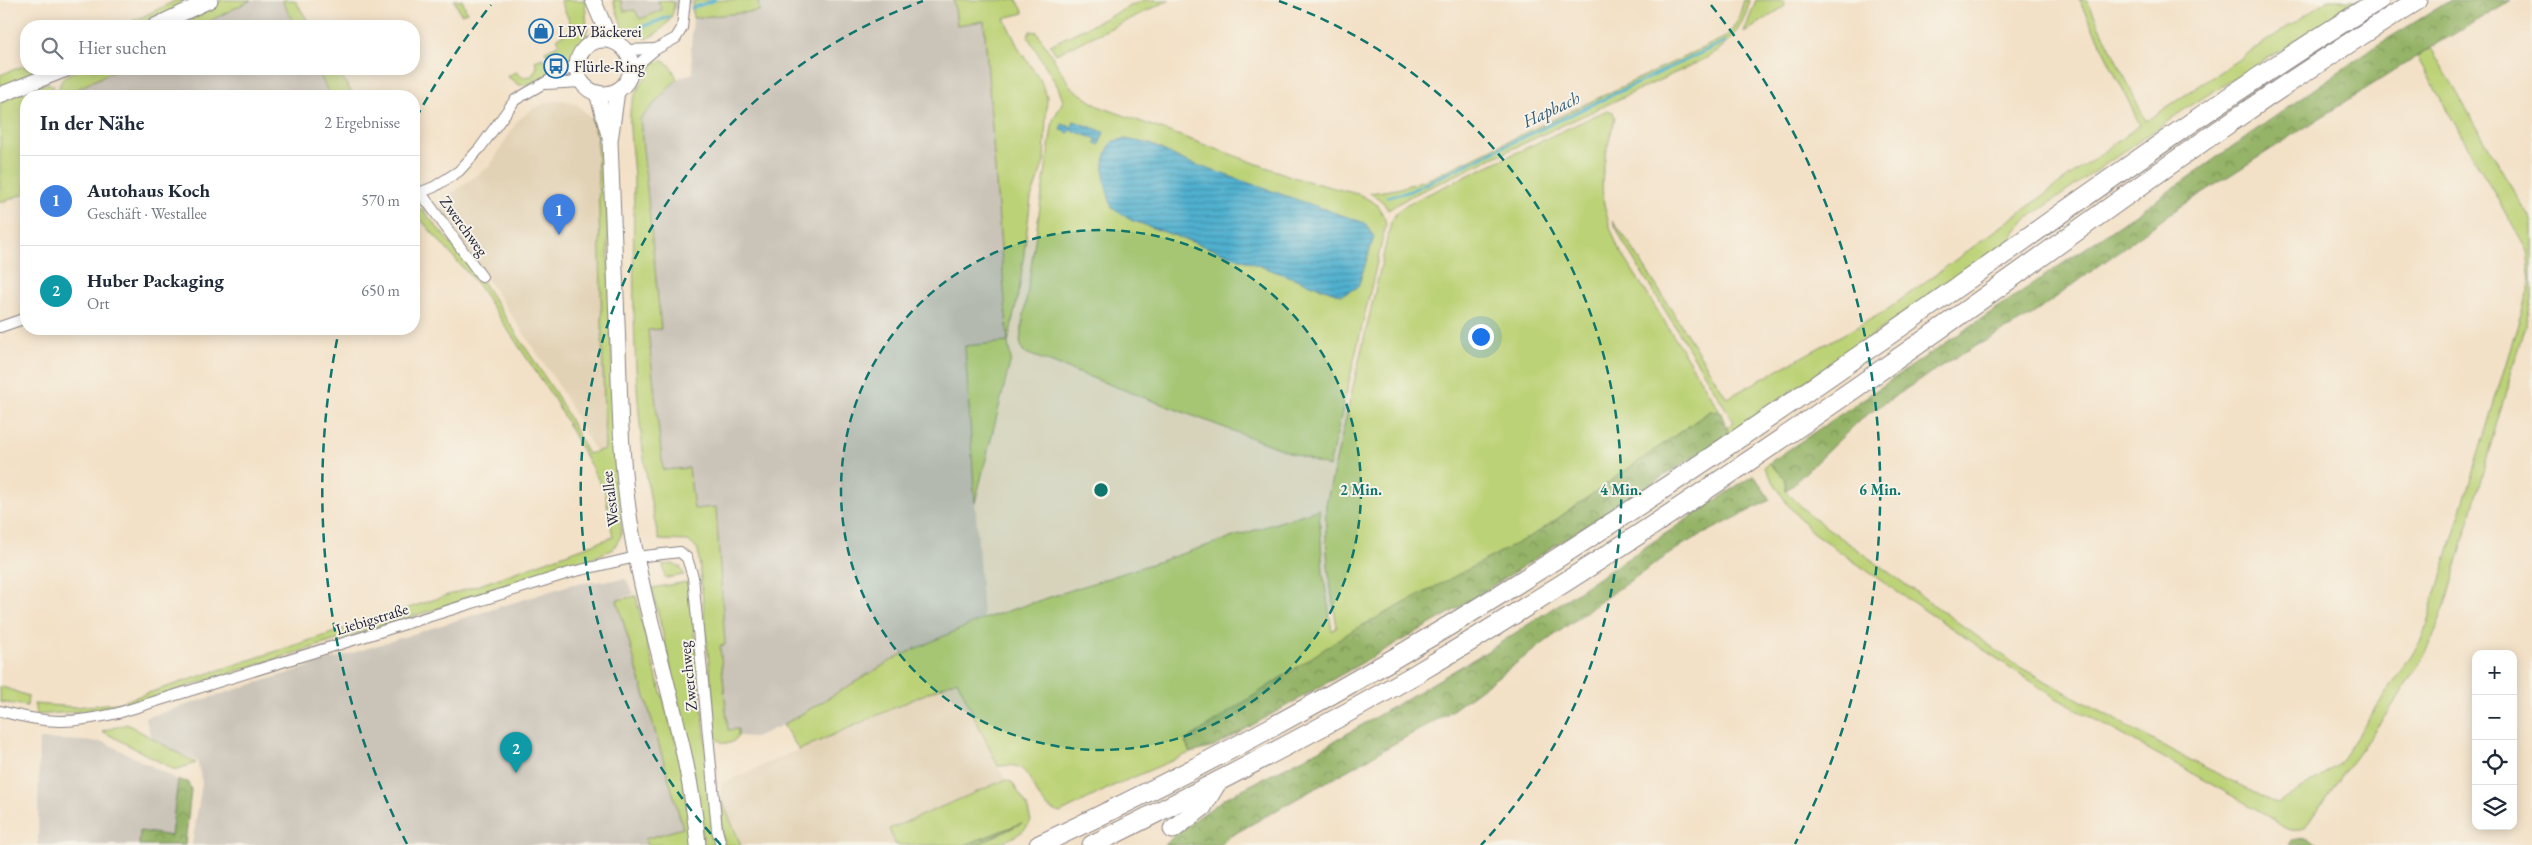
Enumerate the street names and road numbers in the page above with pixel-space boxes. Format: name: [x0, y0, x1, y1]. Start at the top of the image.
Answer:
street label: Zwerchweg: [435, 192, 494, 261]
street label: Westallee: [596, 470, 624, 528]
street label: Liebigstraße: [333, 598, 411, 640]
street label: Zwerchweg: [674, 639, 702, 712]

